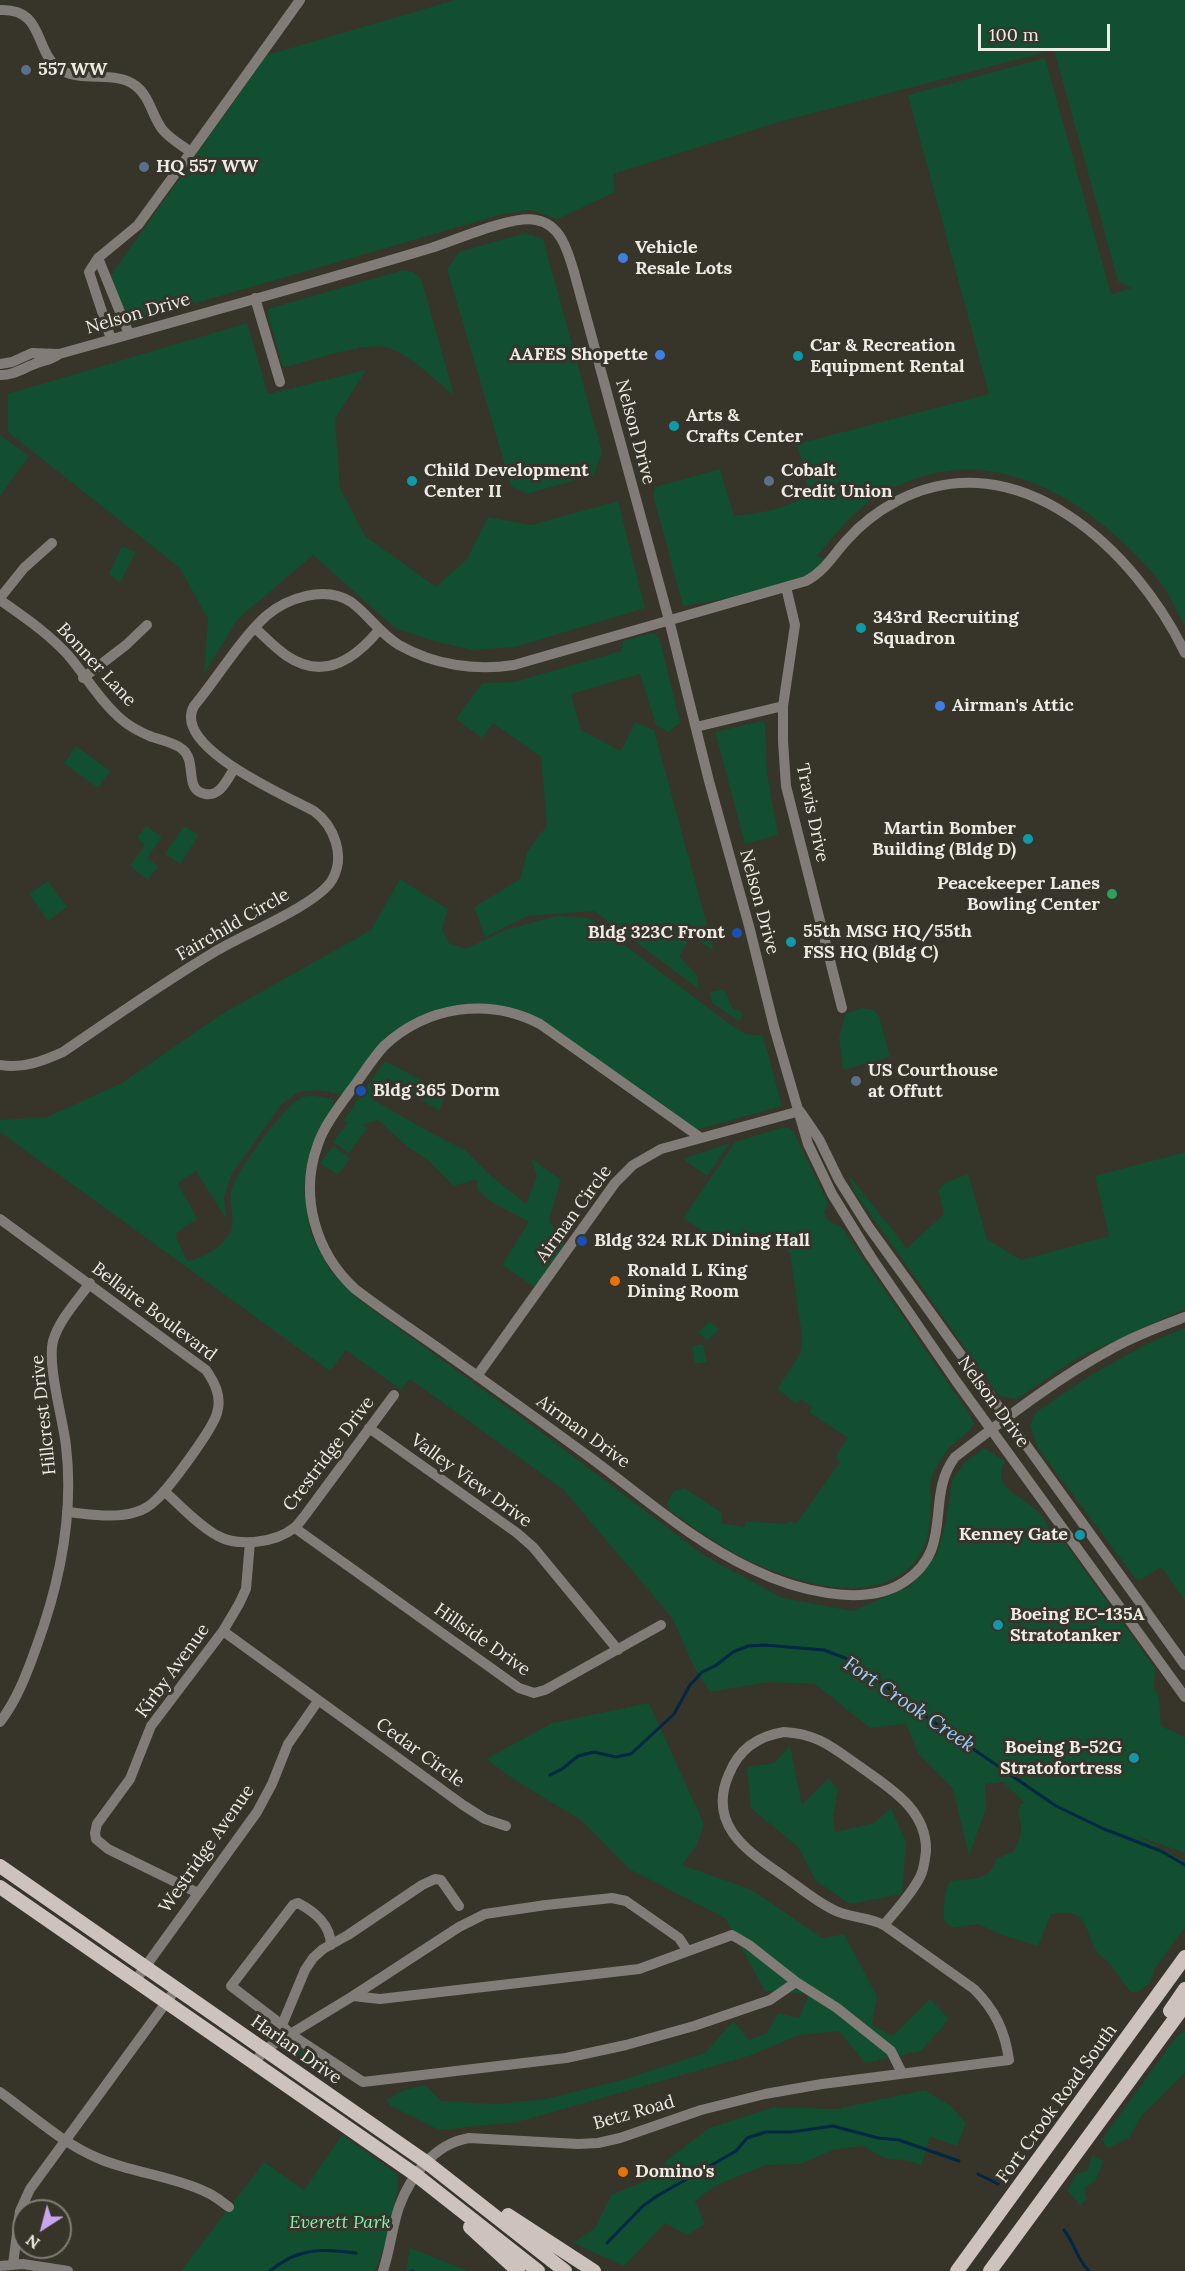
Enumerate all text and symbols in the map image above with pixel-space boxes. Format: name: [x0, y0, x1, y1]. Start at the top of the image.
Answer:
scale bar: [981, 12, 1113, 50]
text: 100 m: [989, 23, 1039, 46]
place label: 557 WW: [38, 59, 107, 81]
marker: 557 WW: [19, 63, 33, 77]
place label: HQ 557 WW: [156, 156, 258, 178]
marker: HQ 557 WW: [137, 160, 151, 174]
place label: Vehicle Resale Lots: [635, 237, 732, 280]
marker: Vehicle Resale Lots: [616, 251, 630, 265]
street label: Nelson Drive: [83, 289, 193, 339]
place label: Car & Recreation Equipment Rental: [810, 335, 965, 378]
place label: AAFES Shopette: [509, 344, 648, 366]
marker: AAFES Shopette: [653, 348, 667, 362]
marker: Car & Recreation Equipment Rental: [791, 349, 805, 363]
street label: Nelson Drive: [611, 377, 659, 487]
place label: Arts & Crafts Center: [686, 405, 803, 448]
marker: Arts & Crafts Center: [667, 419, 681, 433]
place label: Child Development Center II: [424, 460, 589, 502]
place label: Cobalt Credit Union: [781, 460, 892, 502]
marker: Child Development Center II: [405, 474, 419, 488]
marker: Cobalt Credit Union: [762, 474, 776, 488]
place label: 343rd Recruiting Squadron: [873, 607, 1018, 650]
street label: Bonner Lane: [52, 619, 140, 711]
marker: 343rd Recruiting Squadron: [854, 621, 868, 635]
place label: Airman's Attic: [952, 695, 1074, 717]
marker: Airman's Attic: [933, 699, 947, 713]
street label: Travis Drive: [791, 762, 833, 864]
place label: Martin Bomber Building (Bldg D): [872, 818, 1016, 860]
marker: Martin Bomber Building (Bldg D): [1021, 832, 1035, 846]
street label: Nelson Drive: [735, 847, 783, 957]
place label: Peacekeeper Lanes Bowling Center: [937, 873, 1100, 916]
street label: Fairchild Circle: [173, 884, 293, 966]
marker: Peacekeeper Lanes Bowling Center: [1105, 887, 1119, 901]
place label: 55th MSG HQ/55th FSS HQ (Bldg C): [803, 921, 972, 964]
place label: Bldg 323C Front: [588, 922, 725, 944]
marker: Bldg 323C Front: [730, 926, 744, 940]
marker: 55th MSG HQ/55th FSS HQ (Bldg C): [784, 935, 798, 949]
place label: US Courthouse at Offutt: [868, 1060, 998, 1102]
marker: US Courthouse at Offutt: [849, 1074, 863, 1088]
place label: Bldg 365 Dorm: [373, 1080, 500, 1102]
marker: Bldg 365 Dorm: [354, 1084, 368, 1098]
street label: Airman Circle: [532, 1161, 616, 1267]
place label: Bldg 324 RLK Dining Hall: [594, 1230, 810, 1252]
marker: Bldg 324 RLK Dining Hall: [575, 1234, 589, 1248]
street label: Bellaire Boulevard: [87, 1258, 221, 1366]
place label: Ronald L King Dining Room: [627, 1260, 747, 1302]
marker: Ronald L King Dining Room: [608, 1274, 622, 1288]
street label: Nelson Drive: [953, 1352, 1033, 1452]
street label: Hillcrest Drive: [27, 1354, 61, 1476]
street label: Airman Drive: [532, 1391, 634, 1473]
street label: Crestridge Drive: [279, 1392, 379, 1516]
street label: Valley View Drive: [406, 1430, 536, 1532]
place label: Kenney Gate: [959, 1524, 1068, 1546]
marker: Kenney Gate: [1073, 1528, 1087, 1542]
street label: Hillside Drive: [430, 1599, 534, 1681]
place label: Boeing EC-135A Stratotanker: [1010, 1604, 1145, 1646]
marker: Boeing EC-135A Stratotanker: [991, 1618, 1005, 1632]
street label: Kirby Avenue: [132, 1620, 214, 1722]
water label: Fort Crook Creek: [839, 1652, 979, 1758]
street label: Cedar Circle: [371, 1714, 469, 1792]
place label: Boeing B-52G Stratofortress: [1000, 1737, 1122, 1780]
marker: Boeing B-52G Stratofortress: [1127, 1751, 1141, 1765]
street label: Westridge Avenue: [155, 1781, 259, 1917]
street label: Harlan Drive: [246, 2011, 346, 2089]
street label: Fort Crook Road South: [992, 2020, 1122, 2188]
street label: Betz Road: [591, 2091, 677, 2135]
place label: Domino's: [635, 2161, 714, 2183]
marker: Domino's: [616, 2165, 630, 2179]
north arrow: [12, 2199, 72, 2259]
park label: Everett Park: [289, 2212, 391, 2234]
text: N: [22, 2230, 43, 2254]

